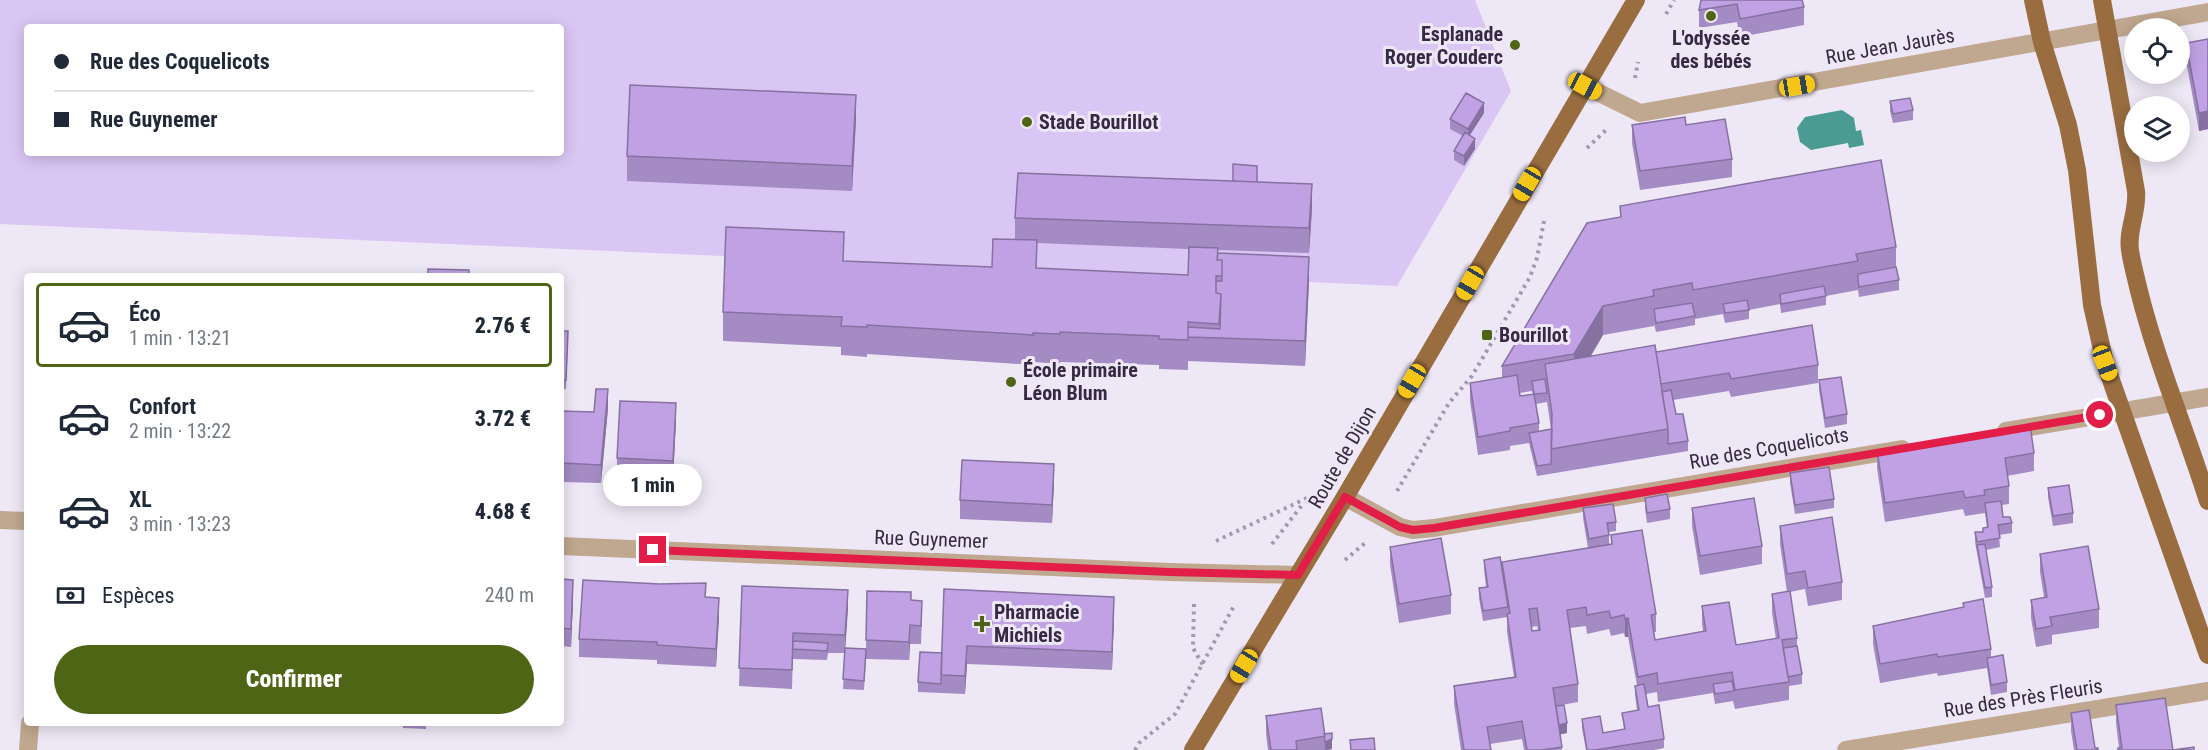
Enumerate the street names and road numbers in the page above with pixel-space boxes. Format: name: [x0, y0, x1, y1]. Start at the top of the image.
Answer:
street label: Rue Jean Jaurès: [1824, 23, 1956, 69]
street label: Route de Dijon: [1303, 402, 1381, 512]
street label: Rue des Coquelicots: [1688, 422, 1850, 474]
street label: Rue Guynemer: [874, 525, 988, 553]
street label: Rue des Près Fleuris: [1942, 674, 2104, 722]

